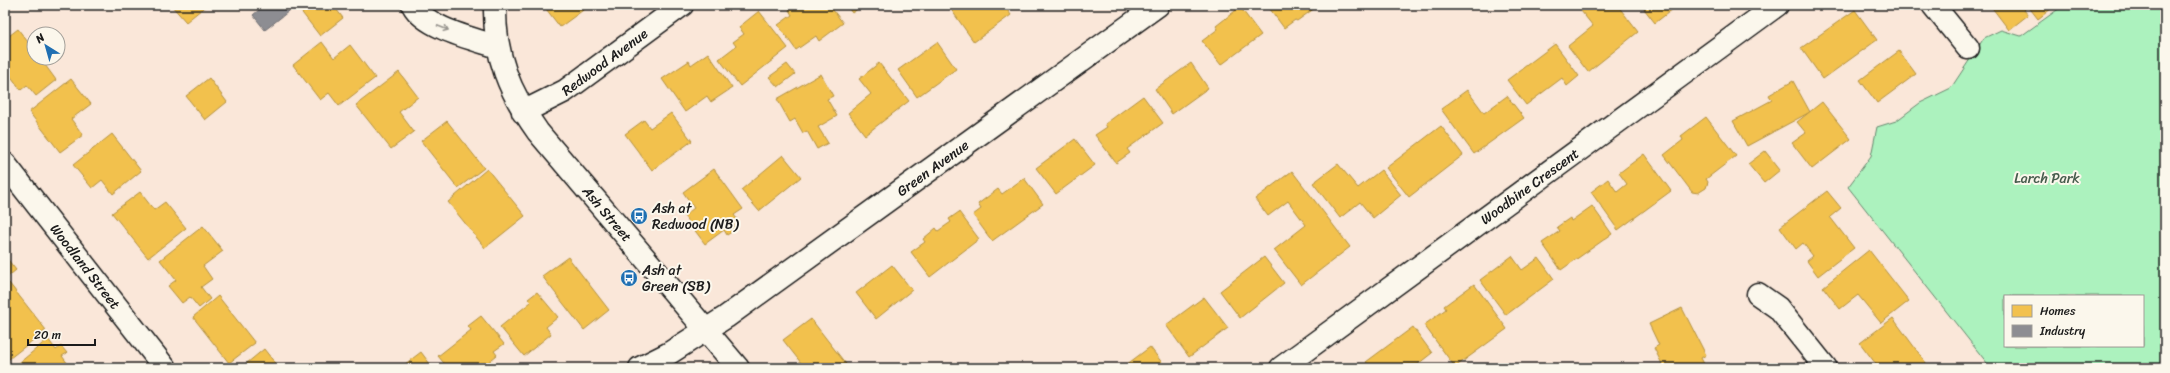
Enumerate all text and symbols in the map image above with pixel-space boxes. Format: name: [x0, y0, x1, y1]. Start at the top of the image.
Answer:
street label: Redwood Avenue: [556, 21, 653, 102]
one-way arrow: [437, 24, 449, 32]
north arrow: [26, 26, 66, 66]
text: N: [31, 28, 49, 49]
street label: Green Avenue: [891, 133, 974, 203]
street label: Woodbine Crescent: [1475, 141, 1584, 231]
park label: Larch Park: [2014, 166, 2080, 191]
street label: Ash Street: [575, 179, 639, 248]
place label: Ash at Redwood (NB): [651, 196, 739, 237]
bus stop icon: Ash at Redwood (NB): [629, 206, 649, 226]
street label: Woodland Street: [44, 218, 127, 315]
place label: Ash at Green (SB): [641, 258, 711, 299]
bus stop icon: Ash at Green (SB): [619, 268, 639, 288]
legend: [2004, 295, 2144, 347]
text: Homes: [2040, 300, 2076, 322]
text: Industry: [2039, 320, 2086, 342]
scale bar: [28, 321, 95, 347]
text: 20 m: [34, 324, 61, 346]

